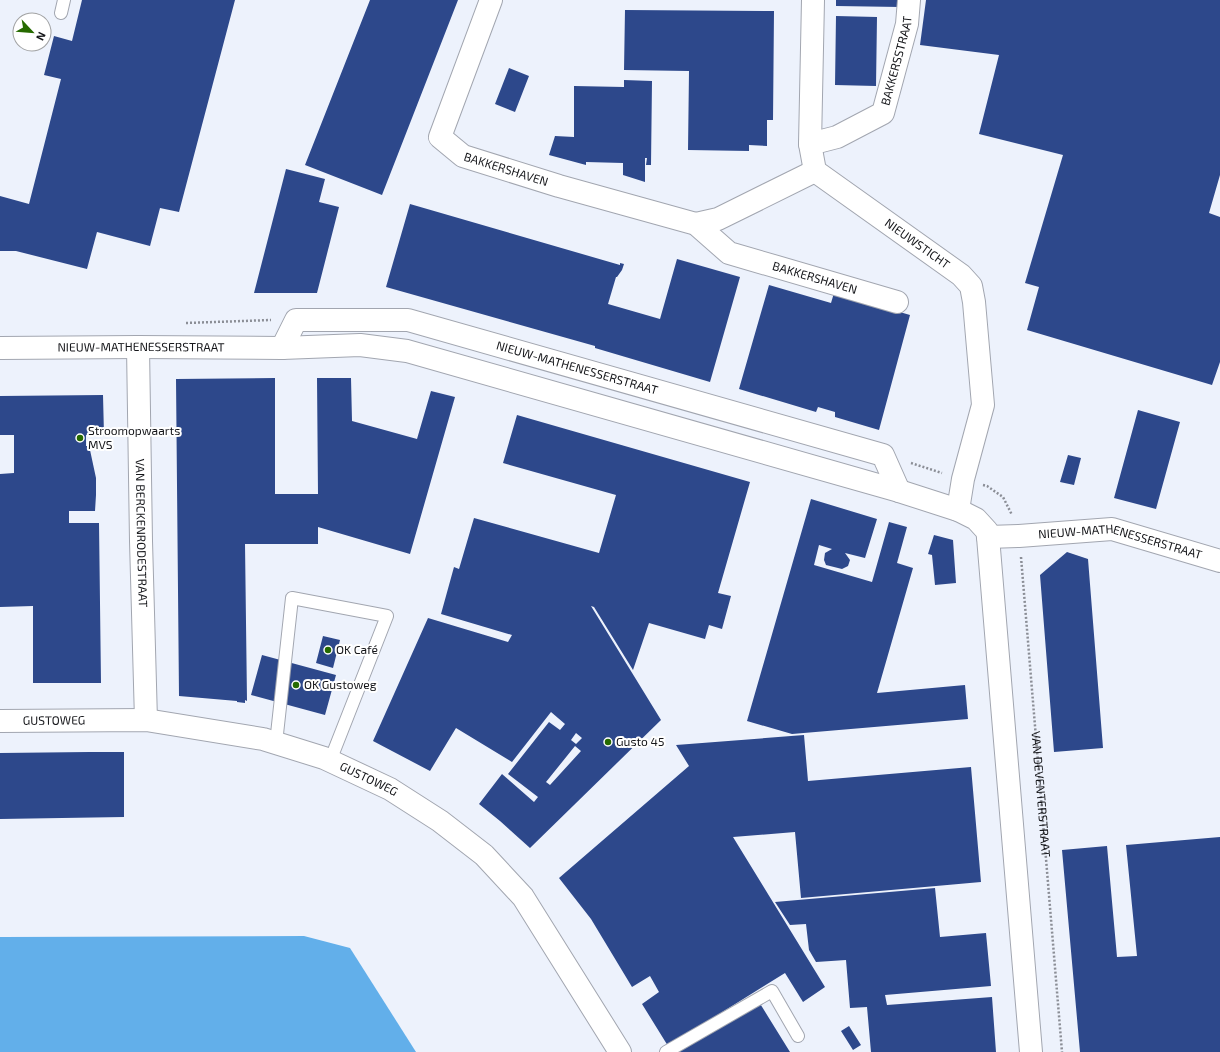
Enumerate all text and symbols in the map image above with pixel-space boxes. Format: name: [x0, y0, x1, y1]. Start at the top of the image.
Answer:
north arrow: [12, 12, 52, 52]
street label: BAKKERSSTRAAT: [877, 15, 914, 107]
text: N: [34, 30, 49, 43]
street label: BAKKERSHAVEN: [462, 149, 550, 188]
street label: NIEUWSTICHT: [883, 215, 953, 271]
street label: BAKKERSHAVEN: [771, 258, 859, 296]
street label: NIEUW-MATHENESSERSTRAAT: [495, 337, 660, 397]
street label: NIEUW-MATHENESSERSTRAAT: [57, 339, 225, 354]
place label: Stroomopwaarts MVS: [88, 423, 180, 451]
marker: Stroomopwaarts MVS: [75, 433, 85, 443]
street label: VAN BERCKENRODESTRAAT: [134, 459, 151, 607]
street label: NIEUW-MATHENESSERSTRAAT: [1038, 521, 1204, 561]
place label: OK Café: [336, 642, 378, 656]
marker: OK Café: [323, 645, 333, 655]
place label: OK Gustoweg: [304, 677, 377, 691]
marker: OK Gustoweg: [291, 680, 301, 690]
street label: GUSTOWEG: [23, 712, 85, 727]
street label: VAN DEVENTERSTRAAT: [1029, 731, 1054, 858]
place label: Gusto 45: [616, 734, 664, 748]
marker: Gusto 45: [603, 737, 613, 747]
street label: GUSTOWEG: [338, 759, 401, 798]

